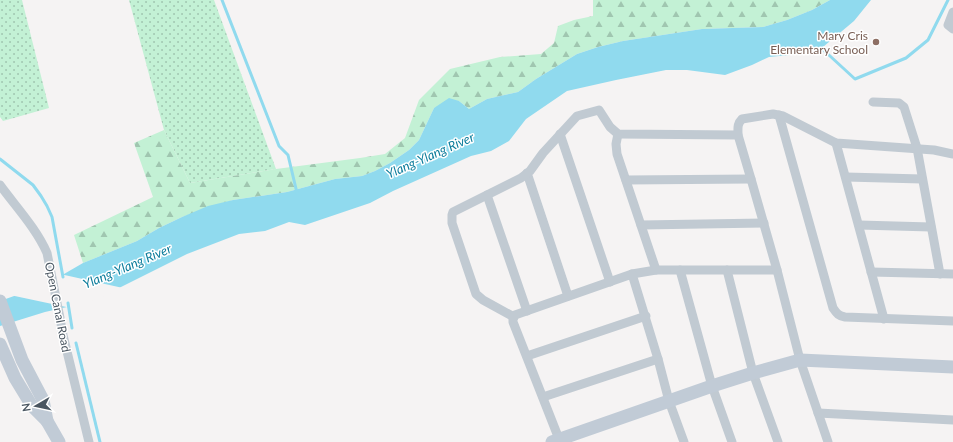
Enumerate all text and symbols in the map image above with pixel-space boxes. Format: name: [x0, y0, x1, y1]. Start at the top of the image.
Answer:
place label: Mary Cris Elementary School: [770, 28, 868, 57]
marker: Mary Cris Elementary School: [871, 37, 881, 47]
water label: Ylang-Ylang River: [384, 128, 477, 182]
water label: Ylang-Ylang River: [80, 240, 174, 292]
street label: Open Canal Road: [42, 261, 74, 353]
north arrow: [16, 386, 56, 426]
text: N: [19, 402, 33, 413]

